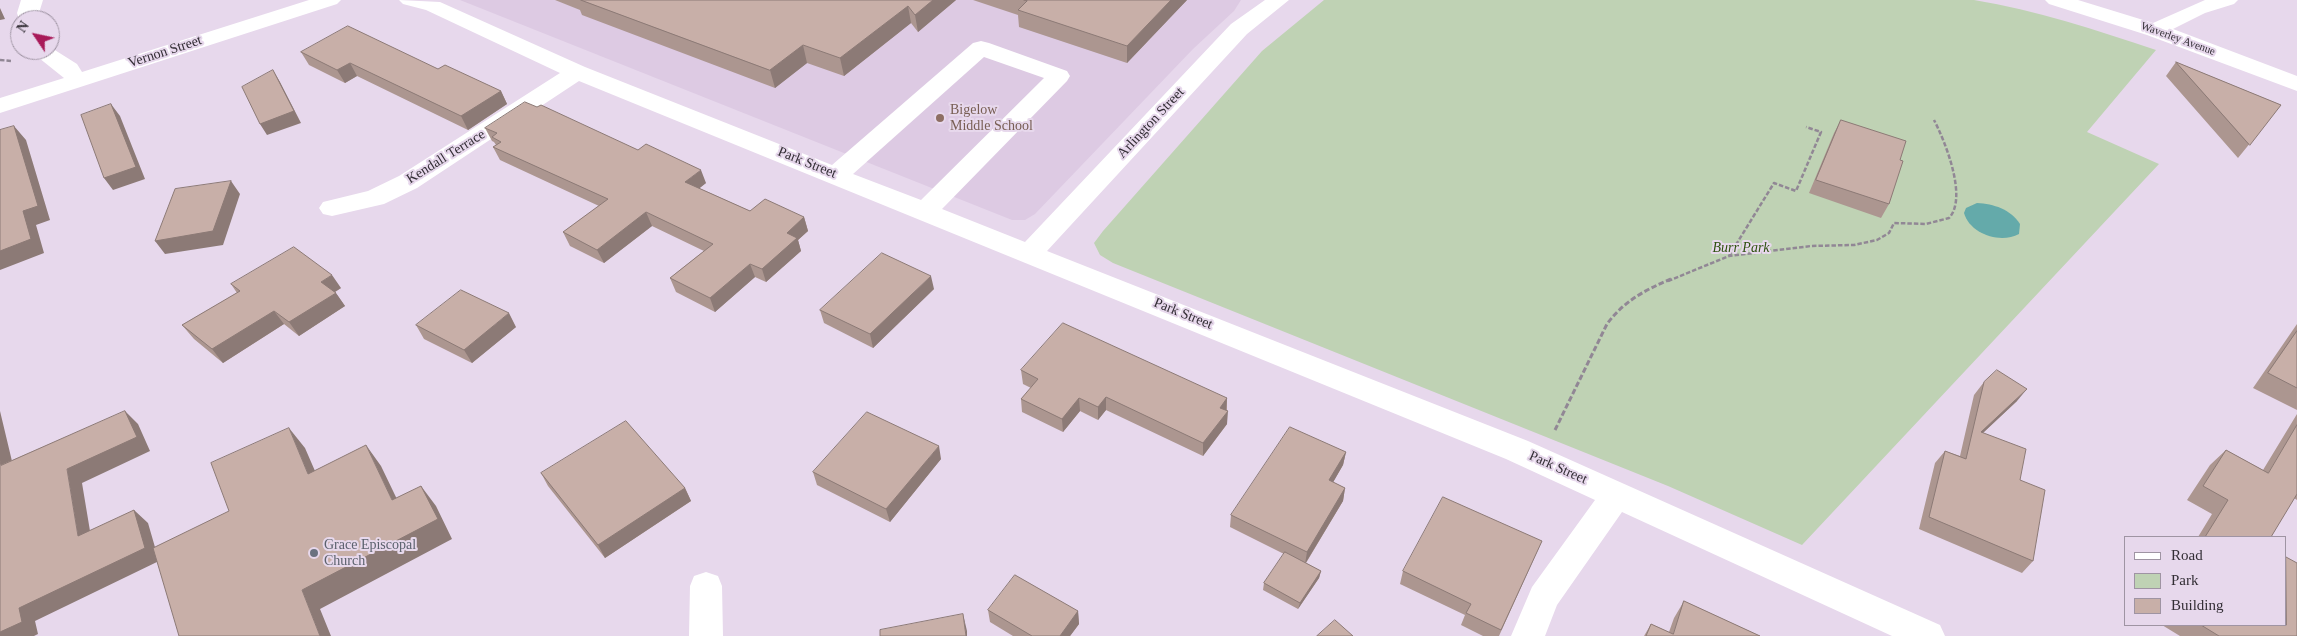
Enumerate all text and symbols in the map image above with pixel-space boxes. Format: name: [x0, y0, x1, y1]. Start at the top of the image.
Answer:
north arrow: [10, 10, 60, 60]
text: N: [14, 19, 32, 35]
street label: Waverley Avenue: [2139, 19, 2217, 59]
street label: Vernon Street: [126, 32, 204, 72]
street label: Arlington Street: [1114, 84, 1188, 162]
place label: Bigelow Middle School: [950, 102, 1033, 134]
marker: Bigelow Middle School: [934, 112, 946, 124]
street label: Kendall Terrace: [404, 126, 488, 188]
street label: Park Street: [775, 144, 839, 182]
park label: Burr Park: [1712, 240, 1770, 256]
street label: Park Street: [1151, 295, 1215, 333]
street label: Park Street: [1526, 448, 1590, 488]
legend: [2124, 536, 2287, 626]
place label: Grace Episcopal Church: [324, 537, 416, 570]
marker: Grace Episcopal Church: [308, 547, 320, 559]
text: Road: [2171, 547, 2203, 563]
text: Park: [2171, 572, 2199, 588]
text: Building: [2171, 597, 2224, 613]

